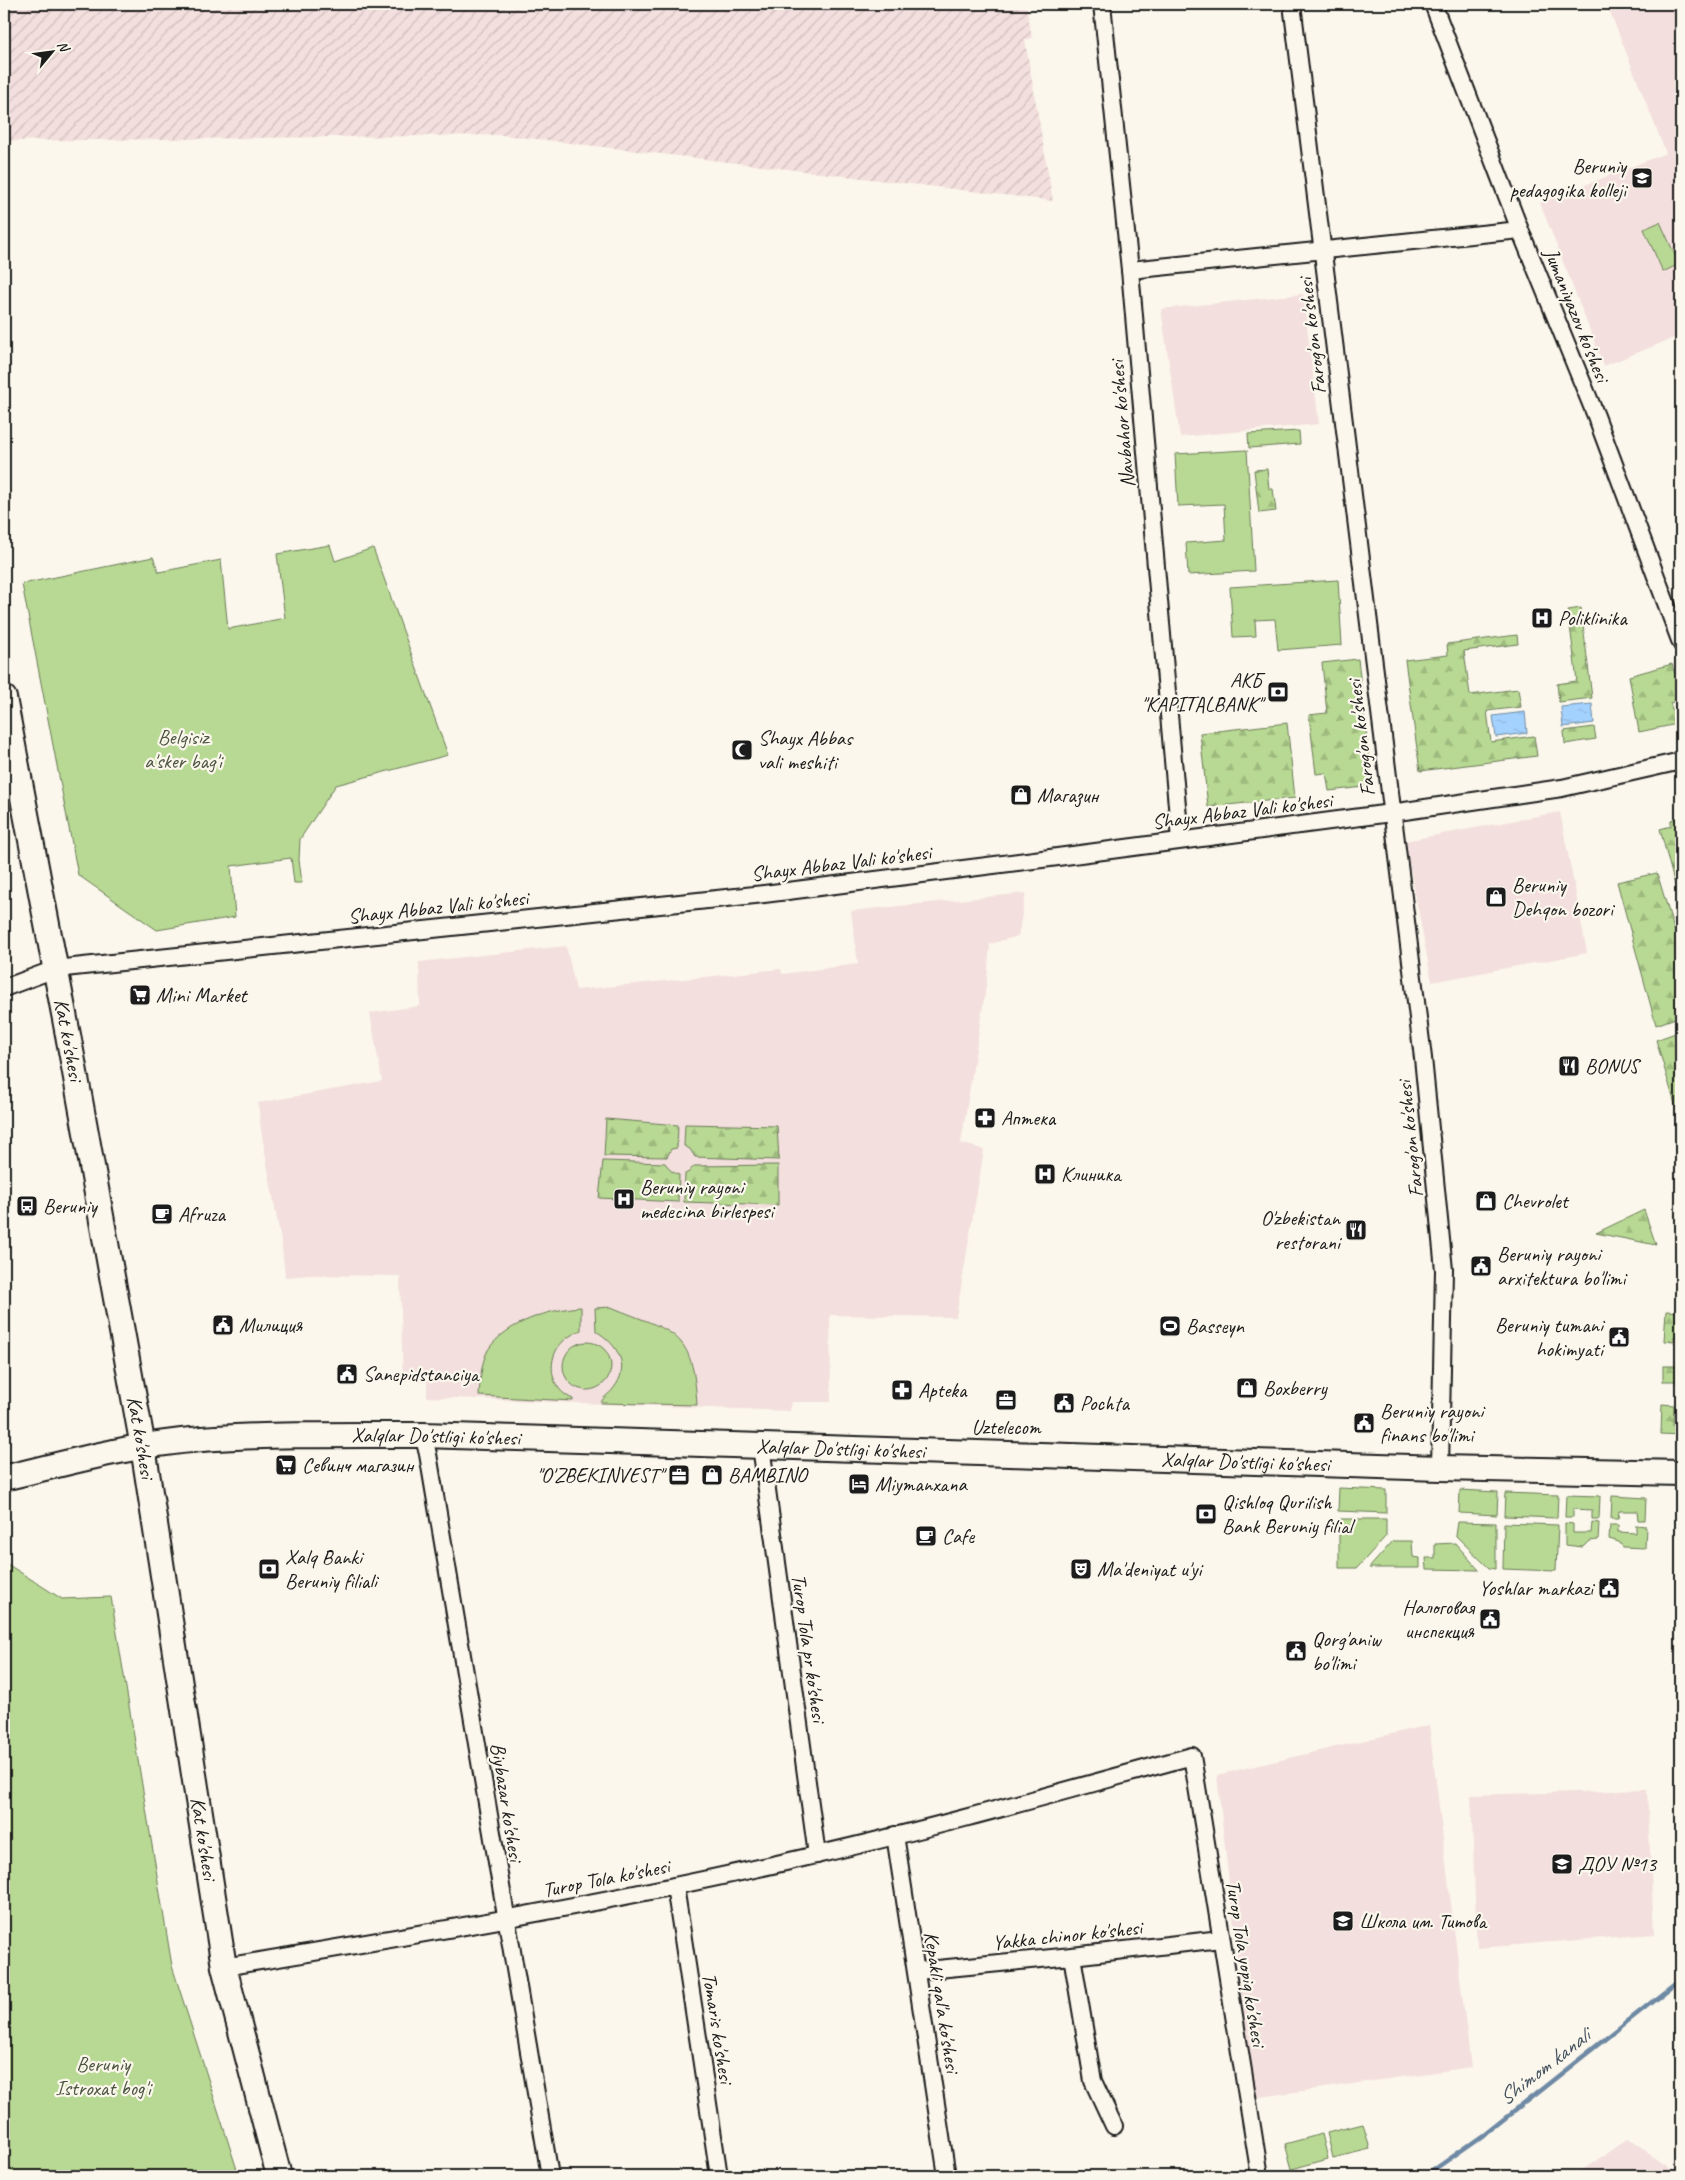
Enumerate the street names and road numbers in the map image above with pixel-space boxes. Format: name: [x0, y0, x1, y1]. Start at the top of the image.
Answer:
street label: Jumaniyazov ko'shesi: [1538, 243, 1617, 388]
street label: Farog'on ko'shesi: [1292, 273, 1332, 396]
street label: Navbahor ko'shesi: [1103, 356, 1141, 489]
street label: Farog'on ko'shesi: [1341, 675, 1381, 798]
street label: Shayx Abbaz Vali ko'shesi: [1151, 787, 1336, 835]
street label: Shayx Abbaz Vali ko'shesi: [750, 839, 935, 887]
street label: Shayx Abbaz Vali ko'shesi: [347, 884, 532, 929]
street label: Kat ko'shesi: [48, 997, 90, 1086]
street label: Farog'on ko'shesi: [1391, 1076, 1429, 1199]
street label: Kat ko'shesi: [121, 1394, 161, 1483]
street label: Xalqlar Do'stligi ko'shesi: [351, 1422, 524, 1451]
street label: Xalqlar Do'stligi ko'shesi: [756, 1433, 928, 1464]
street label: Xalqlar Do'stligi ko'shesi: [1161, 1446, 1333, 1478]
street label: Turop Tola pr ko'shesi: [786, 1572, 833, 1727]
street label: Biybazar ko'shesi: [485, 1741, 530, 1866]
street label: Kat ko'shesi: [185, 1795, 224, 1885]
street label: Turop Tola ko'shesi: [540, 1852, 675, 1903]
street label: Turop Tola yopiq ko'shesi: [1220, 1878, 1272, 2051]
street label: Yakka chinor ko'shesi: [991, 1914, 1146, 1956]
street label: Kepakli qal'a ko'shesi: [918, 1930, 966, 2077]
street label: Tomaris ko'shesi: [696, 1971, 740, 2088]

